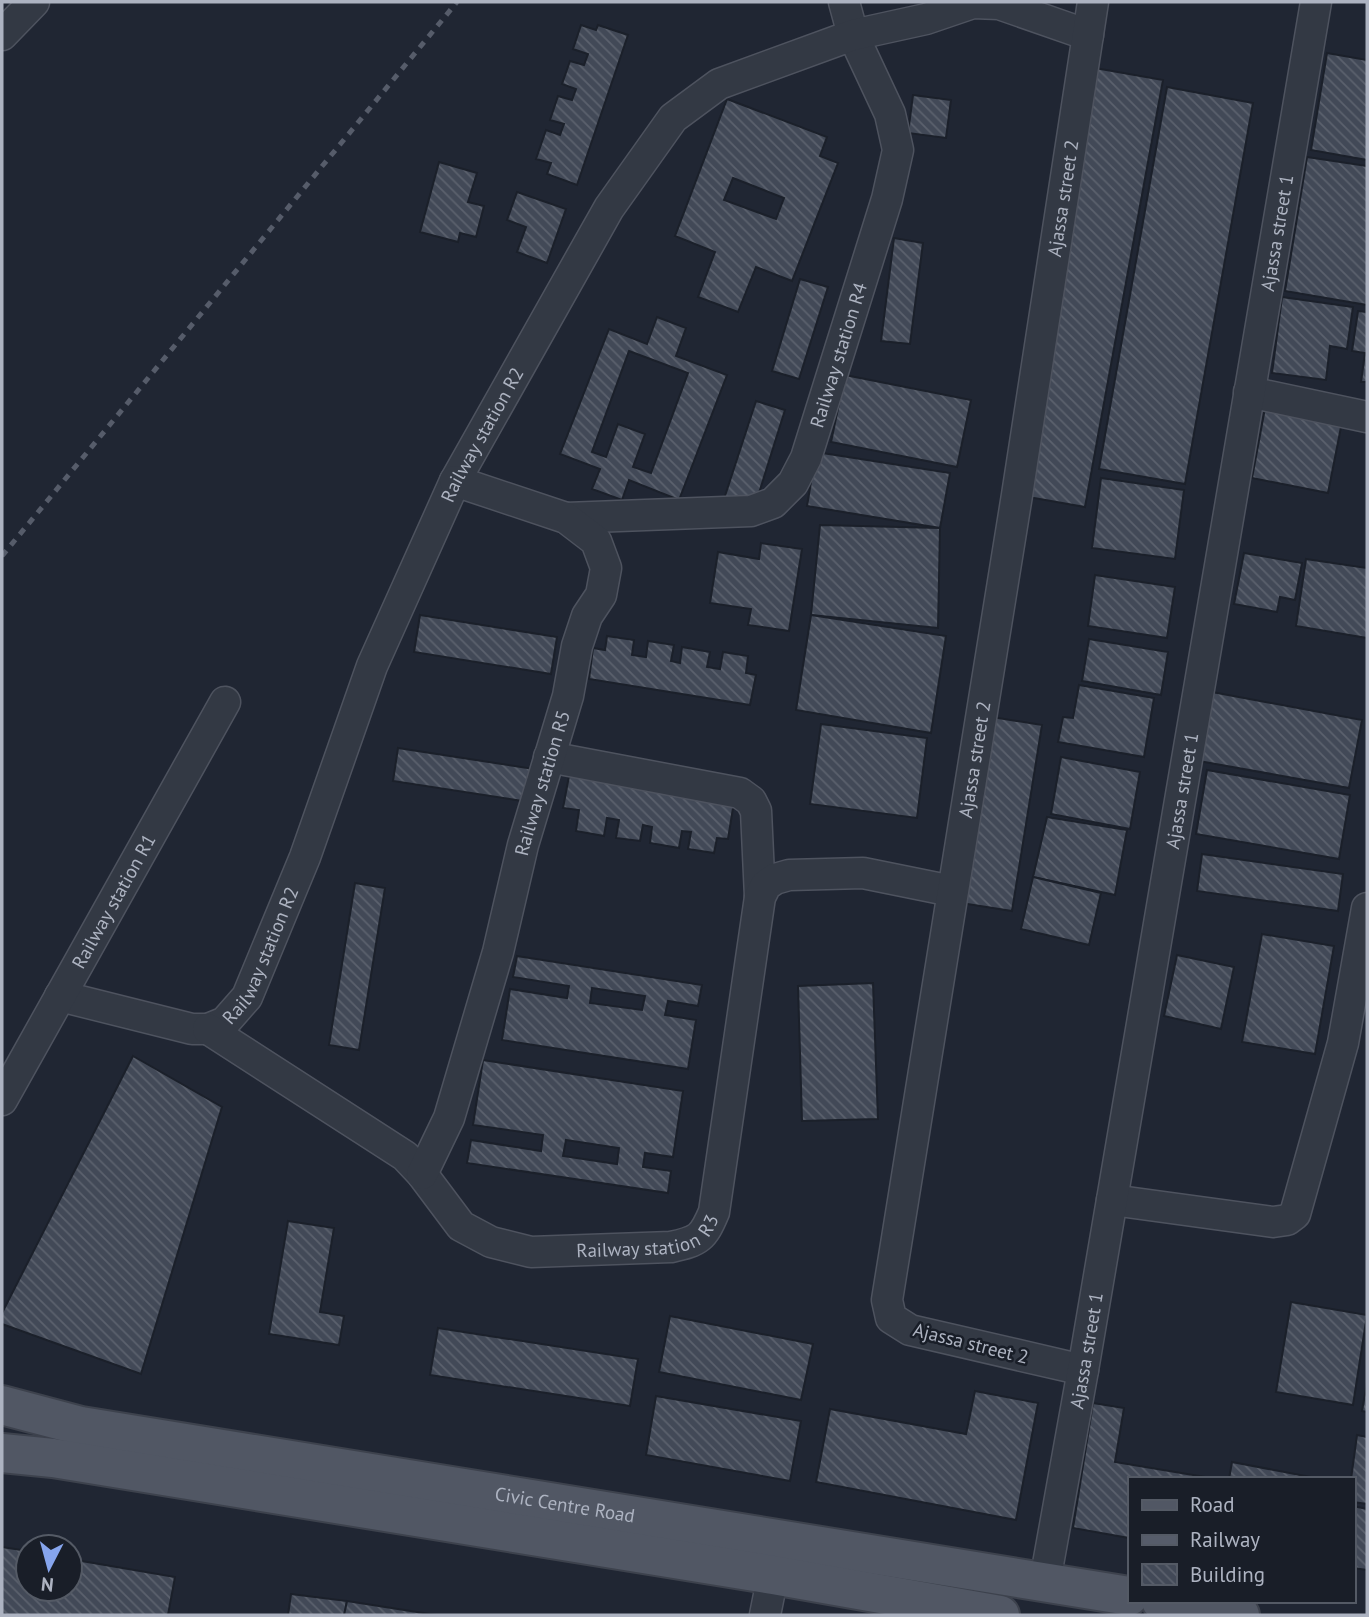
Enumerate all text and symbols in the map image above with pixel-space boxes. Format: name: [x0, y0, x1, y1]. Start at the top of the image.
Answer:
street label: Ajassa street 2: [1042, 138, 1084, 259]
street label: Ajassa street 1: [1255, 173, 1298, 293]
street label: Railway station R4: [804, 279, 872, 430]
street label: Railway station R2: [435, 363, 529, 506]
street label: Ajassa street 2: [953, 699, 996, 820]
street label: Railway station R5: [509, 707, 575, 858]
street label: Ajassa street 1: [1160, 731, 1203, 851]
street label: Railway station R1: [66, 830, 161, 973]
street label: Railway station R2: [217, 883, 303, 1029]
street label: Railway station R3: [576, 1210, 724, 1262]
street label: Ajassa street 1: [1064, 1290, 1108, 1411]
street label: Ajassa street 2: [911, 1317, 1031, 1369]
legend: [1128, 1477, 1355, 1603]
street label: Civic Centre Road: [493, 1481, 637, 1528]
text: Road: [1190, 1491, 1234, 1518]
text: Railway: [1190, 1526, 1260, 1553]
north arrow: [14, 1533, 84, 1603]
text: Building: [1190, 1561, 1265, 1588]
text: N: [40, 1572, 55, 1597]

